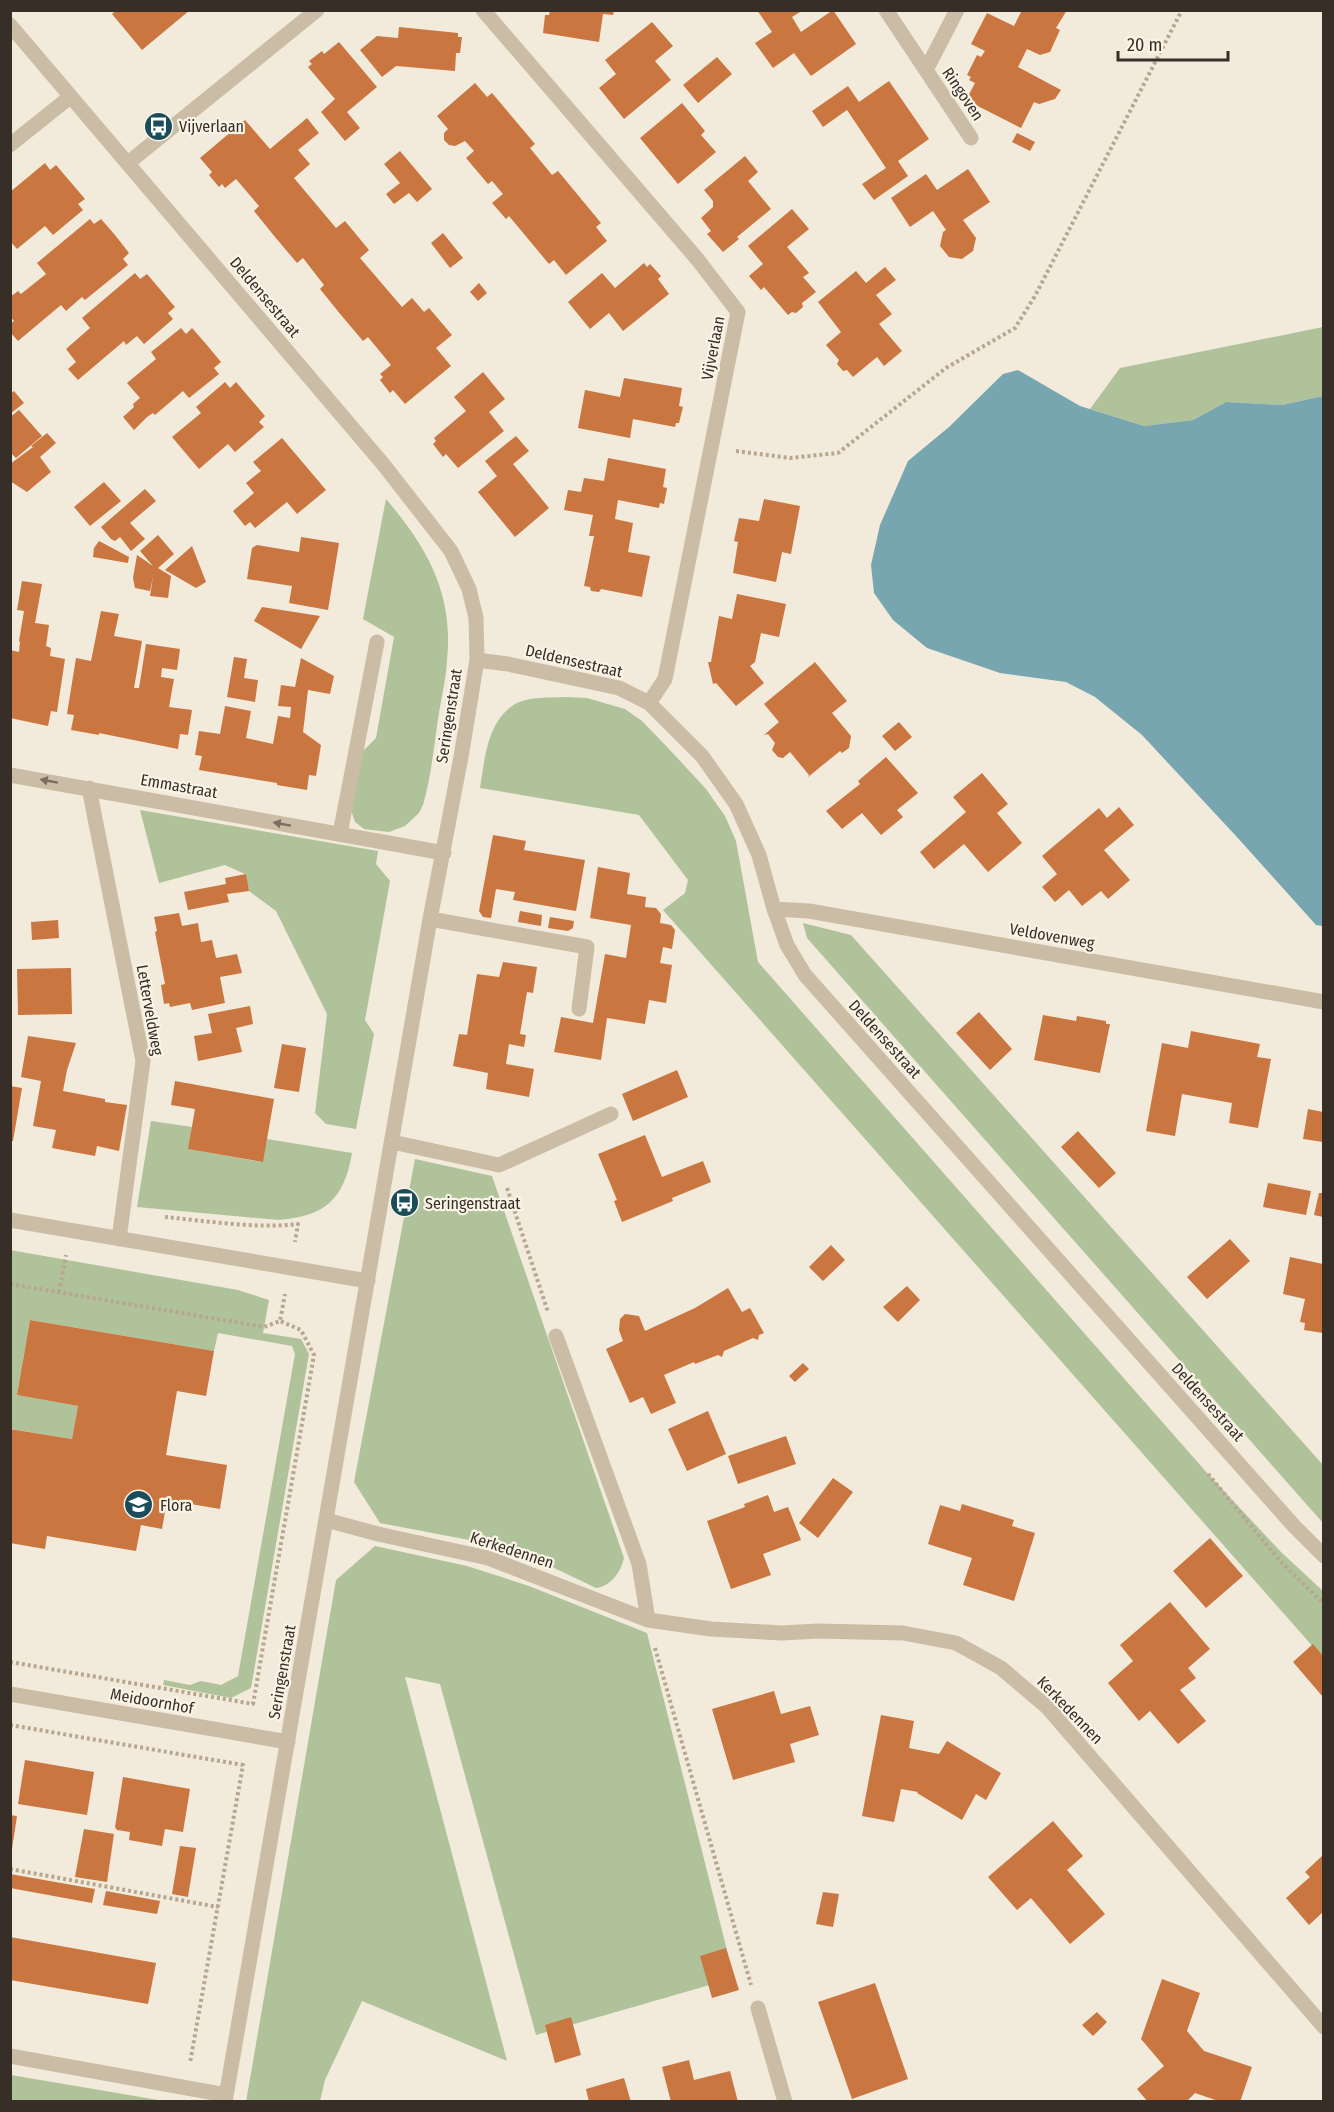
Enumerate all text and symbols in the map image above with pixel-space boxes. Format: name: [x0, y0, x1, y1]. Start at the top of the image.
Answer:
scale bar: [1118, 24, 1228, 62]
text: 20 m: [1127, 34, 1162, 56]
street label: Ringoven: [938, 64, 988, 124]
bus stop icon: Vijverlaan: [142, 110, 174, 142]
place label: Vijverlaan: [179, 117, 244, 136]
street label: Deldensestraat: [226, 253, 305, 342]
street label: Vijverlaan: [697, 314, 729, 382]
street label: Deldensestraat: [524, 641, 625, 682]
street label: Seringenstraat: [432, 667, 466, 765]
street label: Emmastraat: [139, 770, 220, 802]
one-way arrow: [40, 777, 59, 786]
one-way arrow: [273, 819, 292, 828]
street label: Veldovenweg: [1008, 919, 1096, 953]
street label: Letterveldweg: [133, 963, 167, 1057]
street label: Deldensestraat: [845, 996, 926, 1083]
bus stop icon: Seringenstraat: [388, 1187, 420, 1219]
place label: Seringenstraat: [425, 1194, 521, 1213]
street label: Deldensestraat: [1168, 1359, 1249, 1446]
school or university icon: Flora: [123, 1489, 155, 1521]
place label: Flora: [160, 1496, 192, 1515]
street label: Kerkedennen: [468, 1528, 556, 1572]
street label: Seringenstraat: [264, 1623, 300, 1721]
street label: Kerkedennen: [1033, 1672, 1107, 1748]
street label: Meidoornhof: [109, 1684, 196, 1718]

